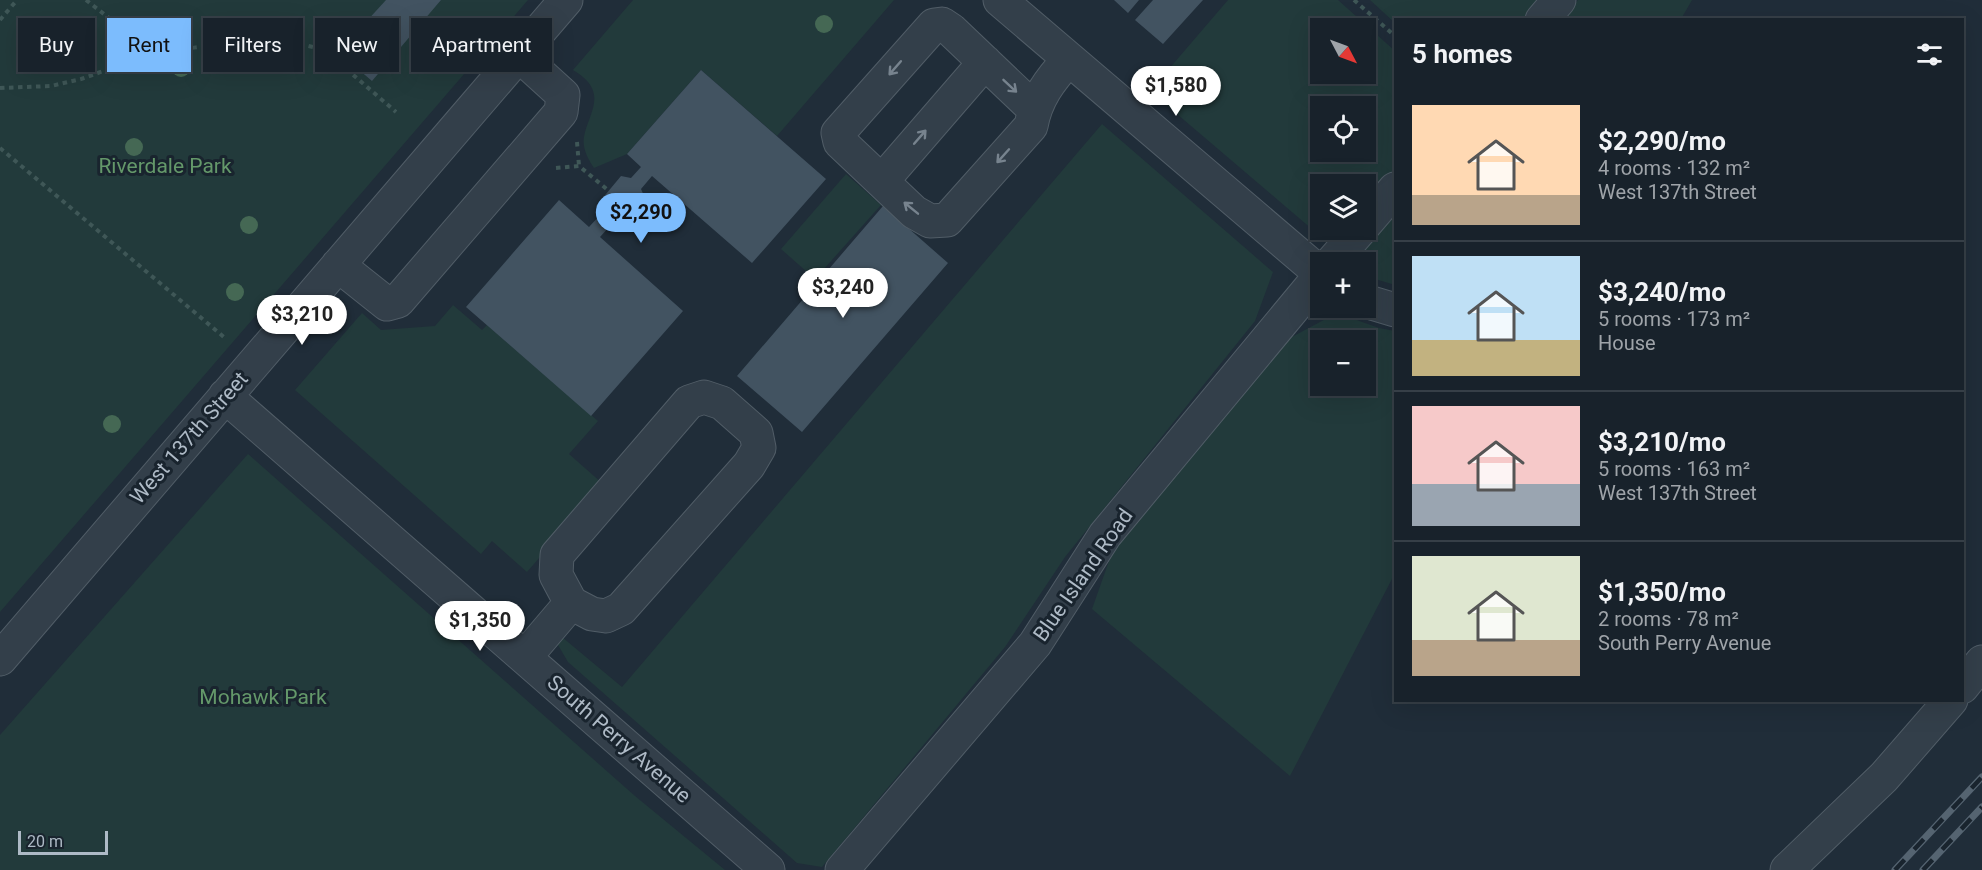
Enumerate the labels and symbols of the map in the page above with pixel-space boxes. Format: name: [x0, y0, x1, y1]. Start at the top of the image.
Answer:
north arrow: [1310, 18, 1376, 84]
one-way arrow: [888, 61, 902, 76]
pin: $1,580: [1127, 66, 1225, 117]
one-way arrow: [1002, 78, 1017, 93]
one-way arrow: [913, 130, 927, 145]
one-way arrow: [996, 149, 1010, 164]
park label: Riverdale Park: [98, 154, 232, 178]
pin: $2,290: [592, 193, 690, 244]
one-way arrow: [903, 202, 919, 215]
pin: $3,240: [794, 268, 892, 319]
pin: $3,210: [253, 295, 351, 346]
street label: West 137th Street: [125, 367, 253, 509]
street label: Blue Island Road: [1028, 504, 1138, 646]
pin: $1,350: [431, 601, 529, 652]
street label: South Perry Avenue: [542, 670, 696, 808]
park label: Mohawk Park: [199, 685, 327, 709]
scale bar: [18, 828, 108, 856]

